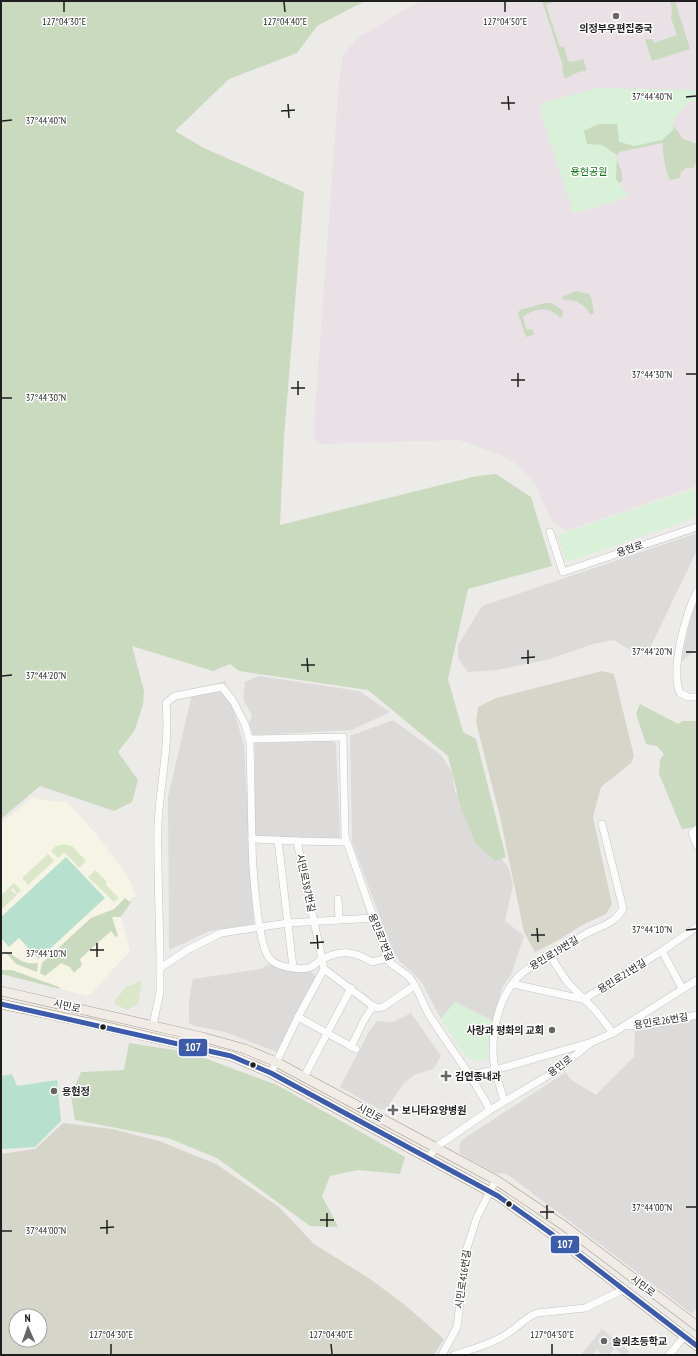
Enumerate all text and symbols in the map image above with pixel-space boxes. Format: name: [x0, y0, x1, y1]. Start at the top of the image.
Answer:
marker: 의정부우편집중국: [611, 11, 621, 21]
text: 127°04'30"E: [42, 15, 86, 28]
text: 127°04'40"E: [263, 15, 307, 28]
text: 127°04'50"E: [483, 15, 527, 28]
place label: 의정부우편집중국: [579, 22, 653, 35]
text: 37°44'40"N: [632, 90, 672, 103]
text: 37°44'40"N: [26, 114, 66, 127]
park label: 용현공원: [571, 165, 607, 178]
text: 37°44'30"N: [632, 368, 672, 381]
text: 37°44'30"N: [26, 391, 66, 404]
street label: 용현로: [615, 538, 645, 560]
text: 37°44'20"N: [632, 645, 672, 658]
text: 37°44'20"N: [26, 669, 66, 682]
street label: 시민로387번길: [293, 853, 319, 913]
street label: 용민로7번길: [366, 911, 396, 963]
text: 37°44'10"N: [632, 923, 672, 936]
street label: 용민로19번길: [527, 933, 581, 973]
text: 37°44'10"N: [26, 947, 66, 960]
street label: 용민로21번길: [595, 956, 649, 996]
street label: 시민로: [52, 997, 82, 1015]
street label: 용민로26번길: [633, 1010, 689, 1032]
unlabelled marker: [98, 1022, 108, 1032]
place label: 사랑과 평화의 교회: [466, 1024, 544, 1037]
marker: 사랑과 평화의 교회: [547, 1025, 557, 1035]
line badge: 107: [178, 1038, 208, 1057]
text: 107: [185, 1040, 201, 1054]
street label: 용민로: [545, 1053, 575, 1079]
unlabelled marker: [248, 1060, 258, 1070]
marker: 김연종내과: [440, 1070, 452, 1082]
place label: 김연종내과: [455, 1070, 501, 1083]
place label: 용현정: [62, 1085, 90, 1098]
marker: 용현정: [49, 1086, 59, 1096]
street label: 시민로: [355, 1101, 385, 1125]
marker: 보니타요양병원: [387, 1104, 399, 1116]
place label: 보니타요양병원: [402, 1104, 466, 1117]
unlabelled marker: [504, 1199, 514, 1209]
text: 37°44'00"N: [632, 1201, 672, 1214]
text: 37°44'00"N: [26, 1224, 66, 1237]
line badge: 107: [550, 1235, 580, 1254]
text: 107: [557, 1237, 573, 1251]
street label: 시민로416번길: [452, 1249, 474, 1309]
street label: 시민로: [628, 1273, 658, 1299]
north arrow: [8, 1308, 48, 1348]
text: N: [24, 1311, 31, 1325]
text: 127°04'30"E: [89, 1328, 133, 1341]
text: 127°04'40"E: [309, 1328, 353, 1341]
text: 127°04'50"E: [530, 1328, 574, 1341]
place label: 솔뫼초등학교: [612, 1335, 667, 1348]
marker: 솔뫼초등학교: [599, 1336, 609, 1346]

